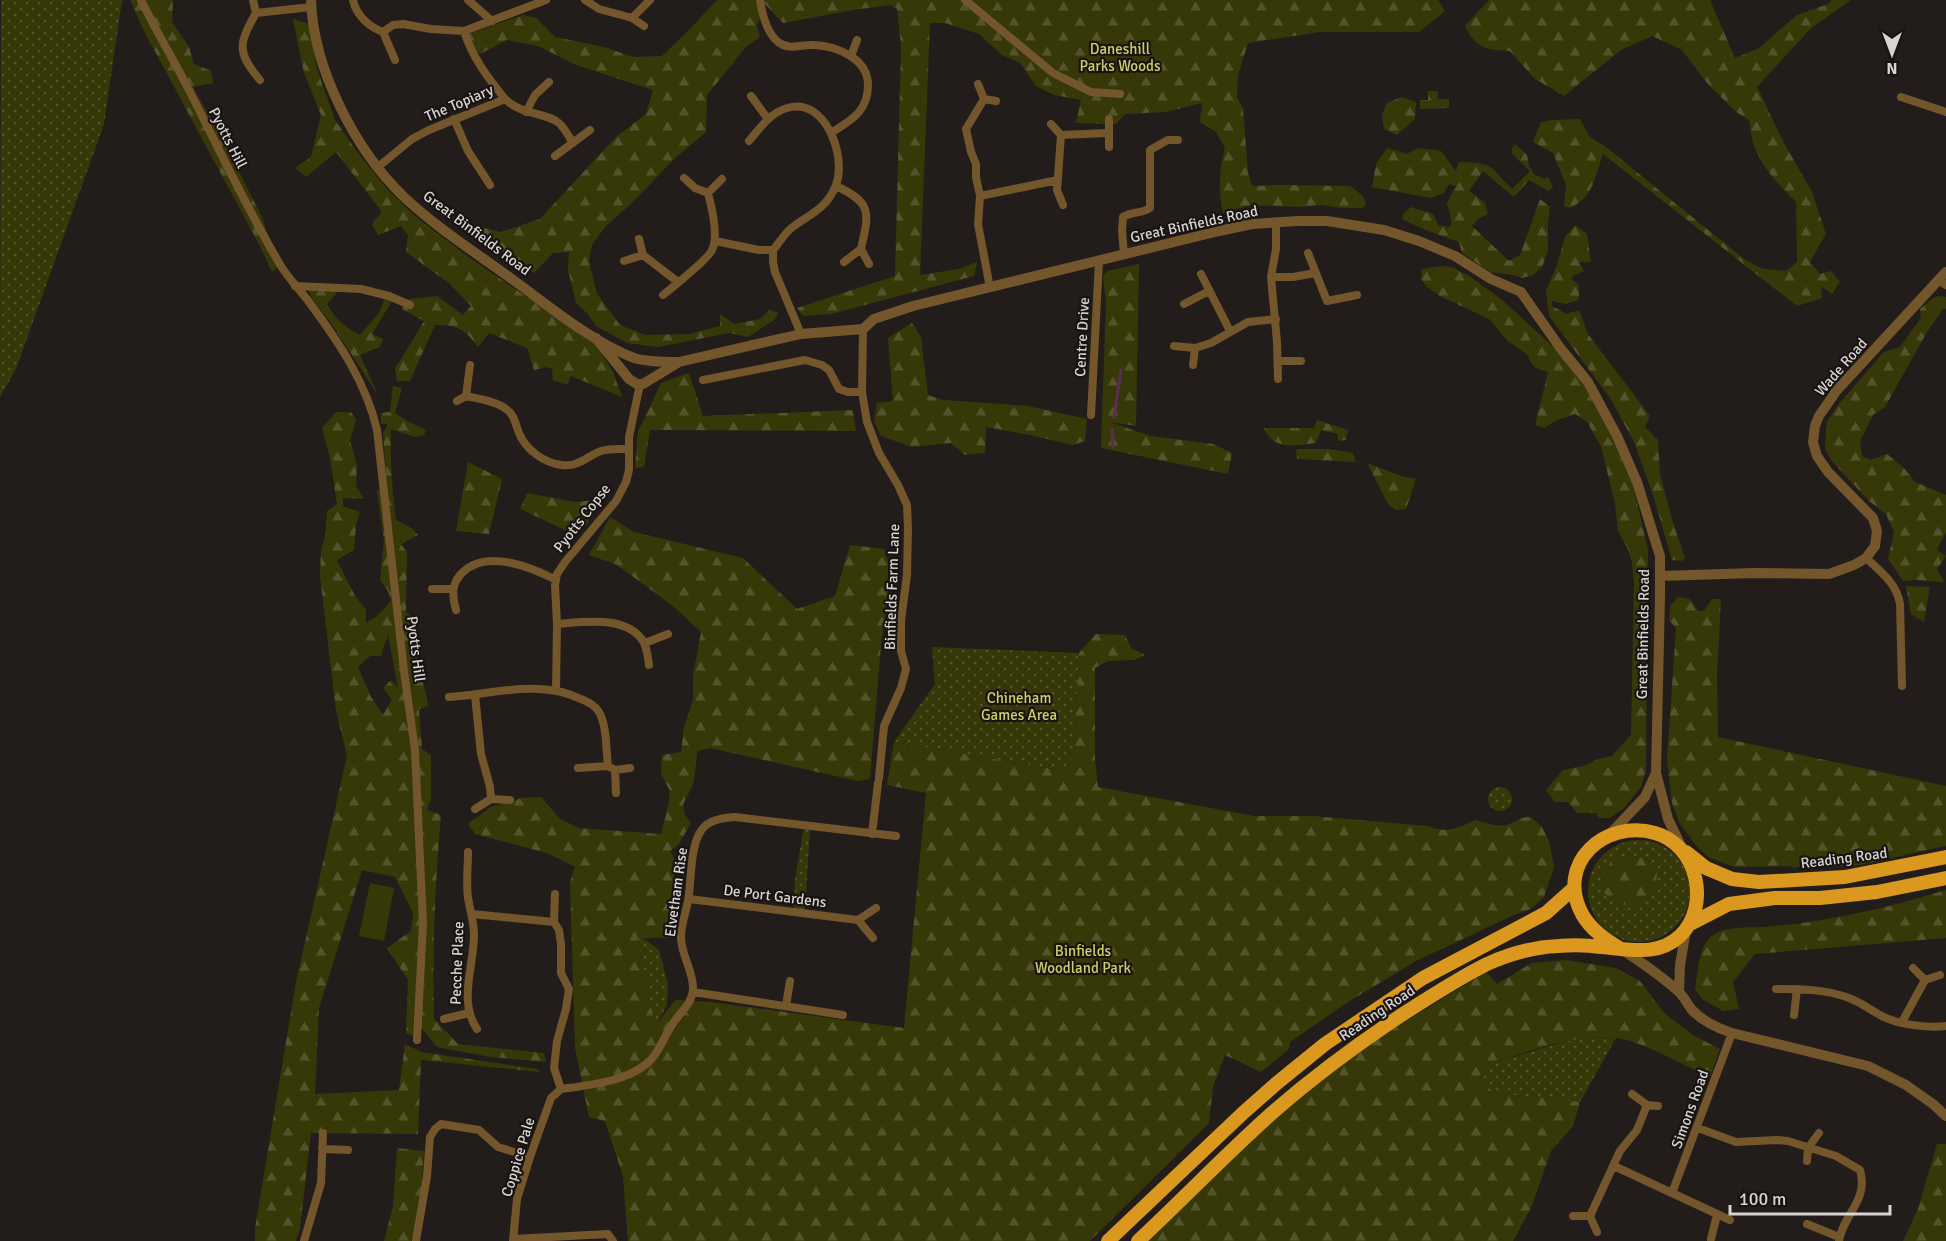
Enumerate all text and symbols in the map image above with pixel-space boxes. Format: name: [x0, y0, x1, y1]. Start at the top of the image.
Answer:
north arrow: [1862, 24, 1922, 84]
park label: Daneshill Parks Woods: [1080, 40, 1161, 75]
text: N: [1886, 58, 1898, 78]
street label: The Topiary: [422, 80, 496, 126]
street label: Pyotts Hill: [205, 104, 251, 172]
street label: Great Binfields Road: [420, 187, 534, 279]
street label: Great Binfields Road: [1128, 202, 1260, 246]
street label: Centre Drive: [1071, 297, 1093, 377]
street label: Wade Road: [1811, 334, 1871, 400]
street label: Pyotts Copse: [550, 480, 614, 556]
street label: Binfields Farm Lane: [881, 524, 903, 650]
street label: Great Binfields Road: [1633, 569, 1653, 699]
street label: Pyotts Hill: [403, 615, 429, 683]
park label: Chineham Games Area: [981, 689, 1057, 724]
street label: Reading Road: [1800, 844, 1888, 872]
street label: Elvetham Rise: [661, 846, 691, 938]
street label: De Port Gardens: [722, 881, 828, 911]
street label: Pecche Place: [447, 921, 467, 1005]
park label: Binfields Woodland Park: [1035, 942, 1131, 977]
street label: Reading Road: [1336, 981, 1418, 1045]
street label: Simons Road: [1667, 1067, 1713, 1151]
street label: Coppice Pale: [497, 1115, 539, 1199]
scale bar: [1730, 1178, 1890, 1216]
text: 100 m: [1739, 1188, 1786, 1210]

